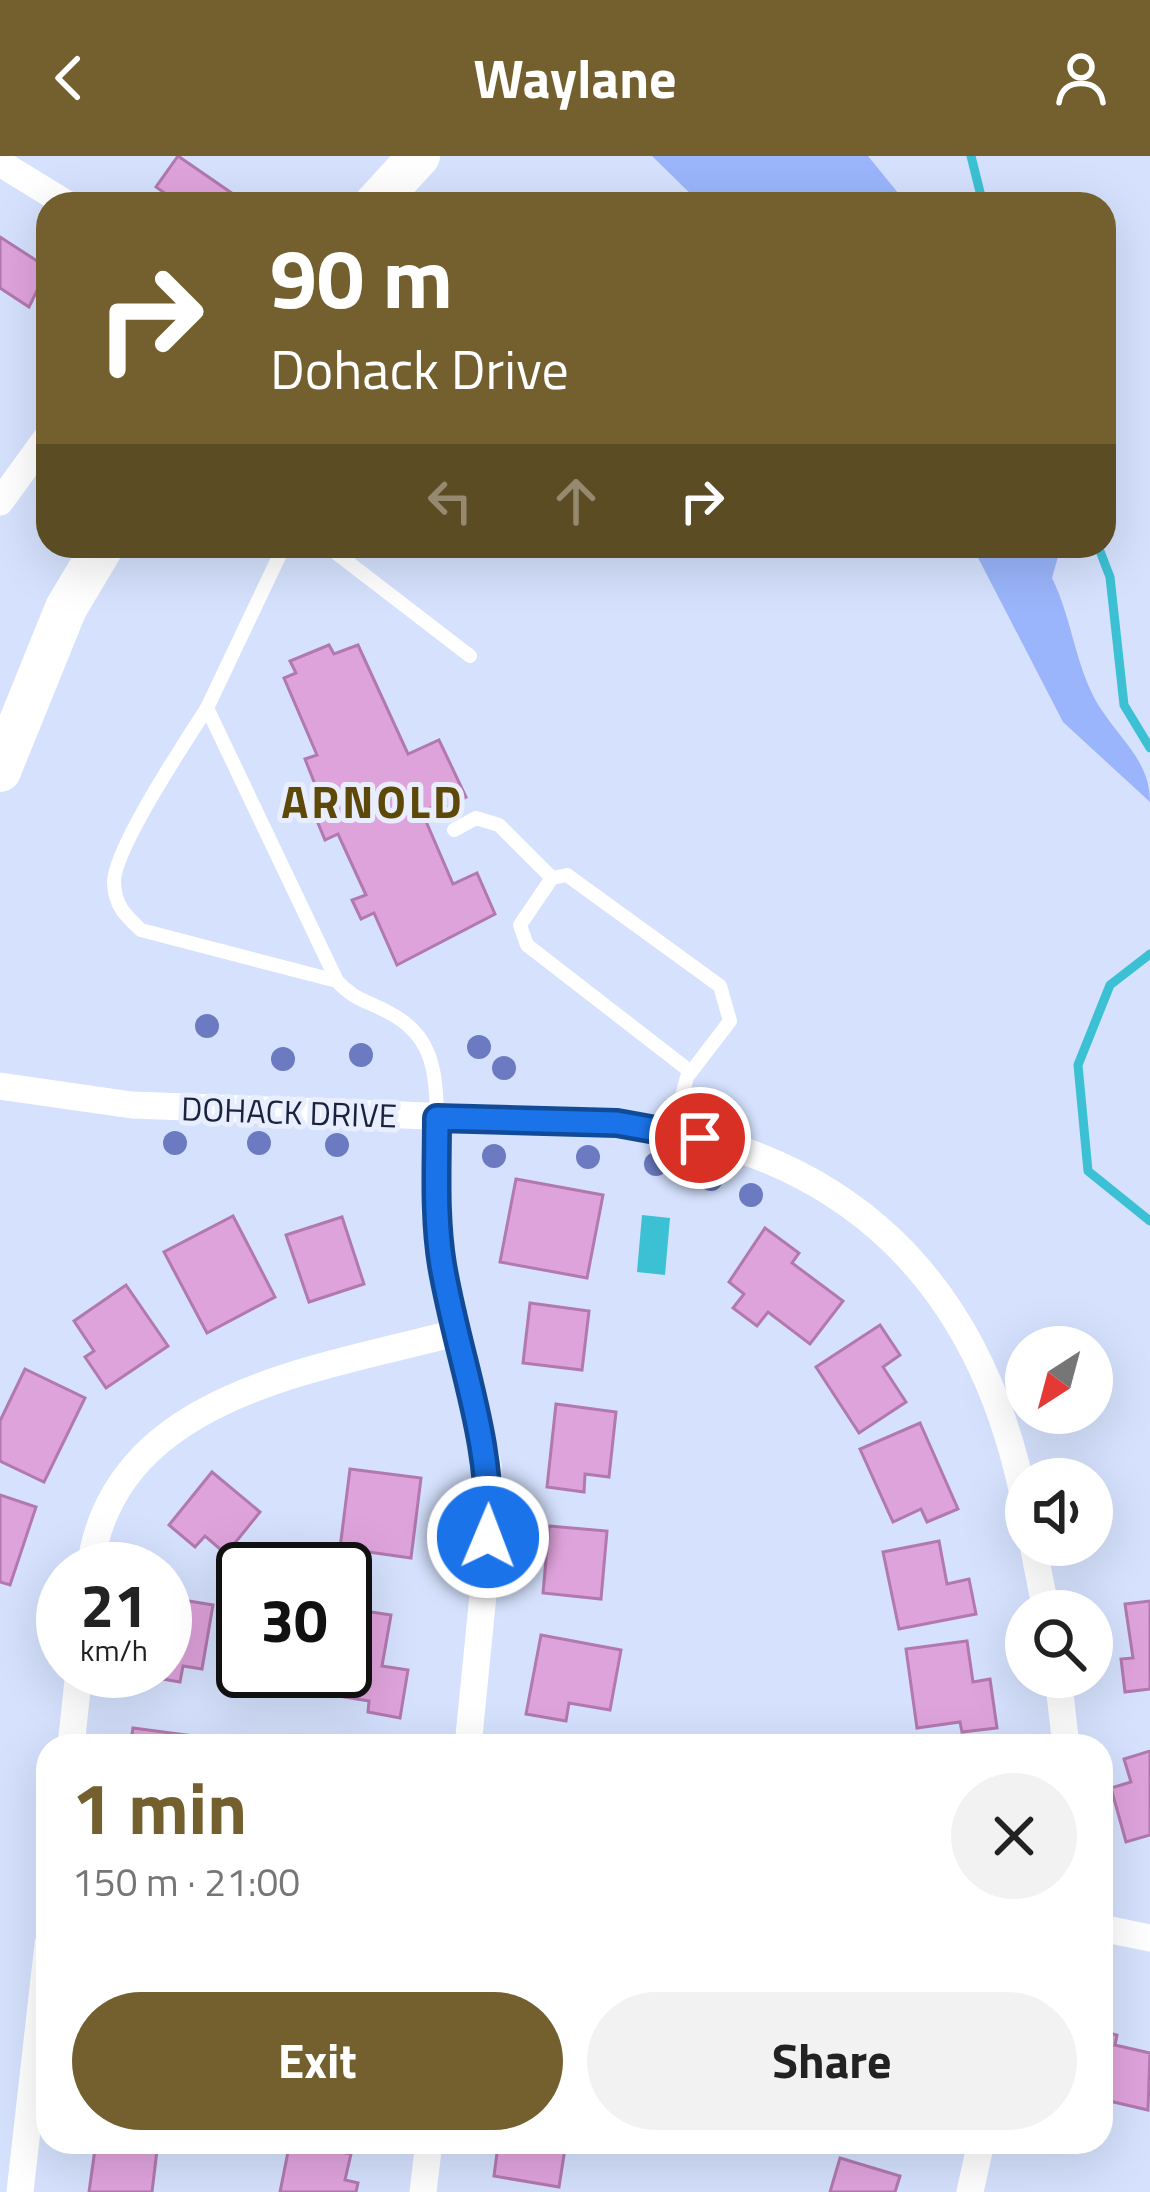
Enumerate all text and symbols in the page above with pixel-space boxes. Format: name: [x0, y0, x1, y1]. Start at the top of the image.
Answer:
text: Waylane: [473, 37, 677, 119]
icon: back: [36, 45, 102, 111]
icon: person: [1048, 45, 1114, 111]
text: 90 m: [270, 213, 453, 341]
icon: right: [72, 240, 228, 396]
text: Dohack Drive: [270, 328, 569, 410]
icon: left: [417, 468, 483, 534]
icon: ahead: [543, 468, 609, 534]
icon: right: [669, 468, 735, 534]
district label: ARNOLD: [281, 767, 465, 835]
street label: DOHACK DRIVE: [180, 1083, 398, 1141]
pin: [649, 1087, 751, 1189]
icon: arrive: [667, 1105, 733, 1171]
north arrow: [1005, 1326, 1113, 1434]
map controls: [1005, 1326, 1113, 1698]
button: sound: [1005, 1458, 1113, 1566]
position arrow: [425, 1474, 551, 1600]
speed limit sign: 30: [216, 1542, 372, 1698]
text: 21: [80, 1559, 148, 1650]
button: search: [1005, 1590, 1113, 1698]
text: km/h: [80, 1627, 148, 1673]
text: 1 min: [72, 1752, 247, 1862]
button: close: [951, 1773, 1077, 1899]
text: 150 m · 21:00: [72, 1852, 300, 1911]
button: Exit: [72, 1992, 563, 2130]
button: Share: [587, 1992, 1077, 2130]

